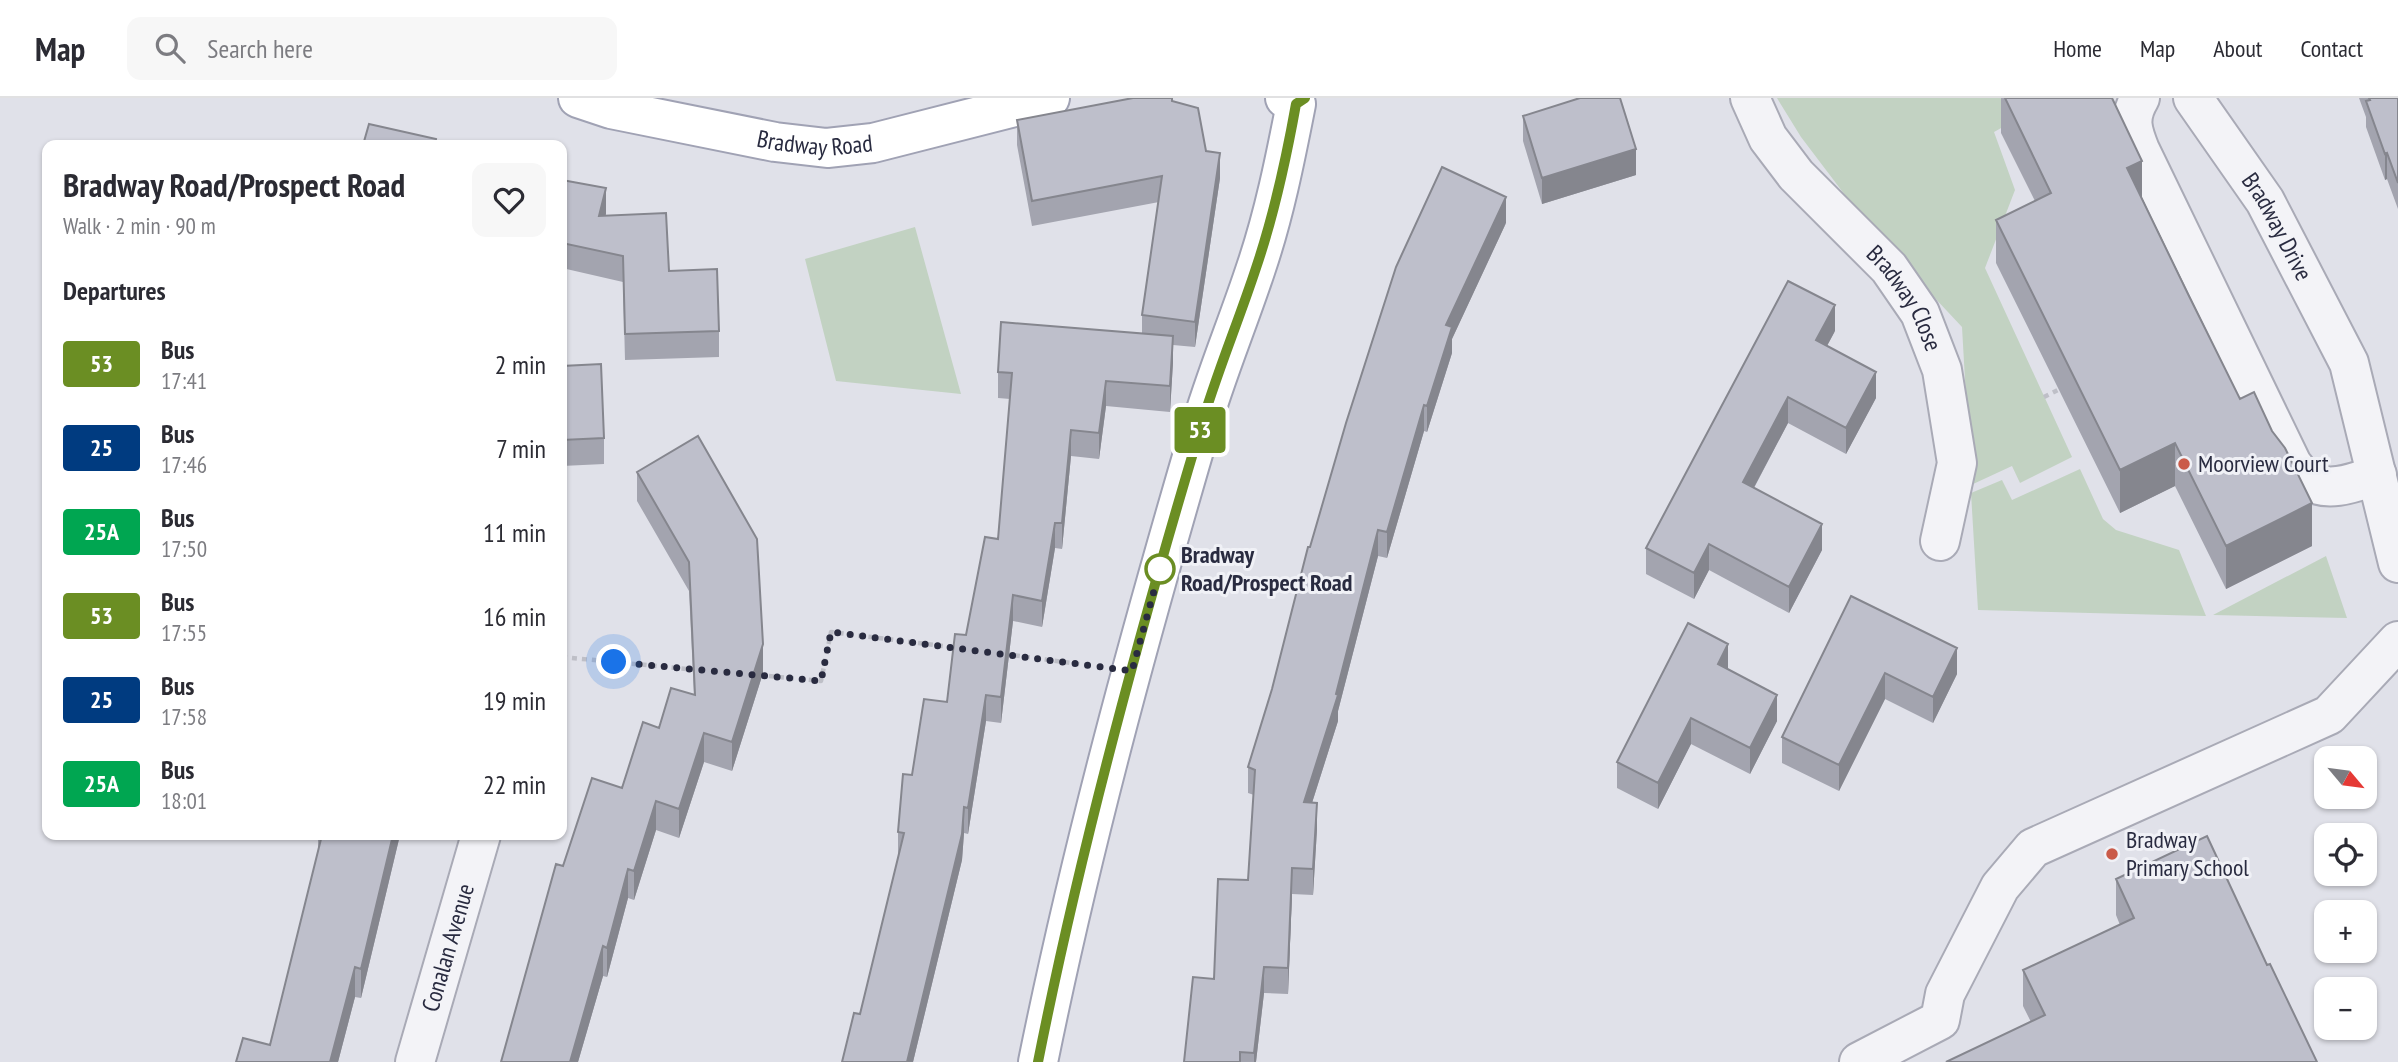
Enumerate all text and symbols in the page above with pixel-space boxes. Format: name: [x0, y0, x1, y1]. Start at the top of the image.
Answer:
search box: [127, 17, 617, 80]
text: Map: [35, 27, 85, 70]
icon: search: [151, 29, 189, 67]
text: Search here: [207, 32, 313, 65]
text: Home: [2053, 33, 2102, 64]
text: Map: [2140, 33, 2175, 64]
text: About: [2213, 33, 2262, 64]
text: Contact: [2300, 33, 2363, 64]
street label: Bradway Road: [754, 123, 874, 163]
text: Bradway Road/Prospect Road: [63, 163, 405, 206]
button: heart: [472, 163, 546, 237]
street label: Bradway Drive: [2235, 166, 2320, 286]
text: Walk · 2 min · 90 m: [63, 211, 216, 240]
street label: Bradway Close: [1860, 238, 1949, 355]
text: Departures: [63, 274, 166, 307]
text: Bus: [161, 333, 194, 366]
text: 53: [90, 348, 113, 379]
text: 2 min: [495, 348, 546, 381]
text: 17:41: [161, 366, 207, 395]
line badge: 53: [1168, 407, 1232, 453]
text: 53: [1189, 414, 1211, 445]
text: Bus: [161, 417, 194, 450]
text: 25: [90, 432, 113, 463]
text: 7 min: [496, 432, 546, 465]
place label: Moorview Court: [2198, 448, 2329, 479]
text: 17:46: [161, 450, 207, 479]
marker: Moorview Court: [2176, 456, 2192, 472]
text: Bus: [161, 501, 194, 534]
text: 25A: [84, 516, 119, 547]
text: 11 min: [483, 516, 546, 549]
text: 17:50: [161, 534, 207, 563]
place label: Bradway Road/Prospect Road: [1181, 539, 1352, 598]
marker: Bradway Road/Prospect Road: [1145, 554, 1175, 584]
text: Bus: [161, 585, 194, 618]
text: 53: [90, 600, 113, 631]
text: 16 min: [483, 600, 546, 633]
text: 17:55: [161, 618, 207, 647]
your location: [596, 644, 631, 679]
text: Bus: [161, 669, 194, 702]
text: 25: [90, 684, 113, 715]
text: 19 min: [483, 684, 546, 717]
text: 17:58: [161, 702, 207, 731]
north arrow: [2314, 746, 2376, 808]
map controls: [2314, 746, 2377, 1040]
text: Bus: [161, 753, 194, 786]
text: 25A: [84, 768, 119, 799]
text: 22 min: [483, 768, 546, 801]
text: 18:01: [161, 786, 207, 815]
button: locate: [2314, 823, 2377, 886]
place label: Bradway Primary School: [2126, 824, 2249, 883]
marker: Bradway Primary School: [2104, 846, 2120, 862]
street label: Conalan Avenue: [414, 880, 481, 1015]
button: +: [2314, 900, 2377, 963]
button: −: [2314, 977, 2377, 1040]

